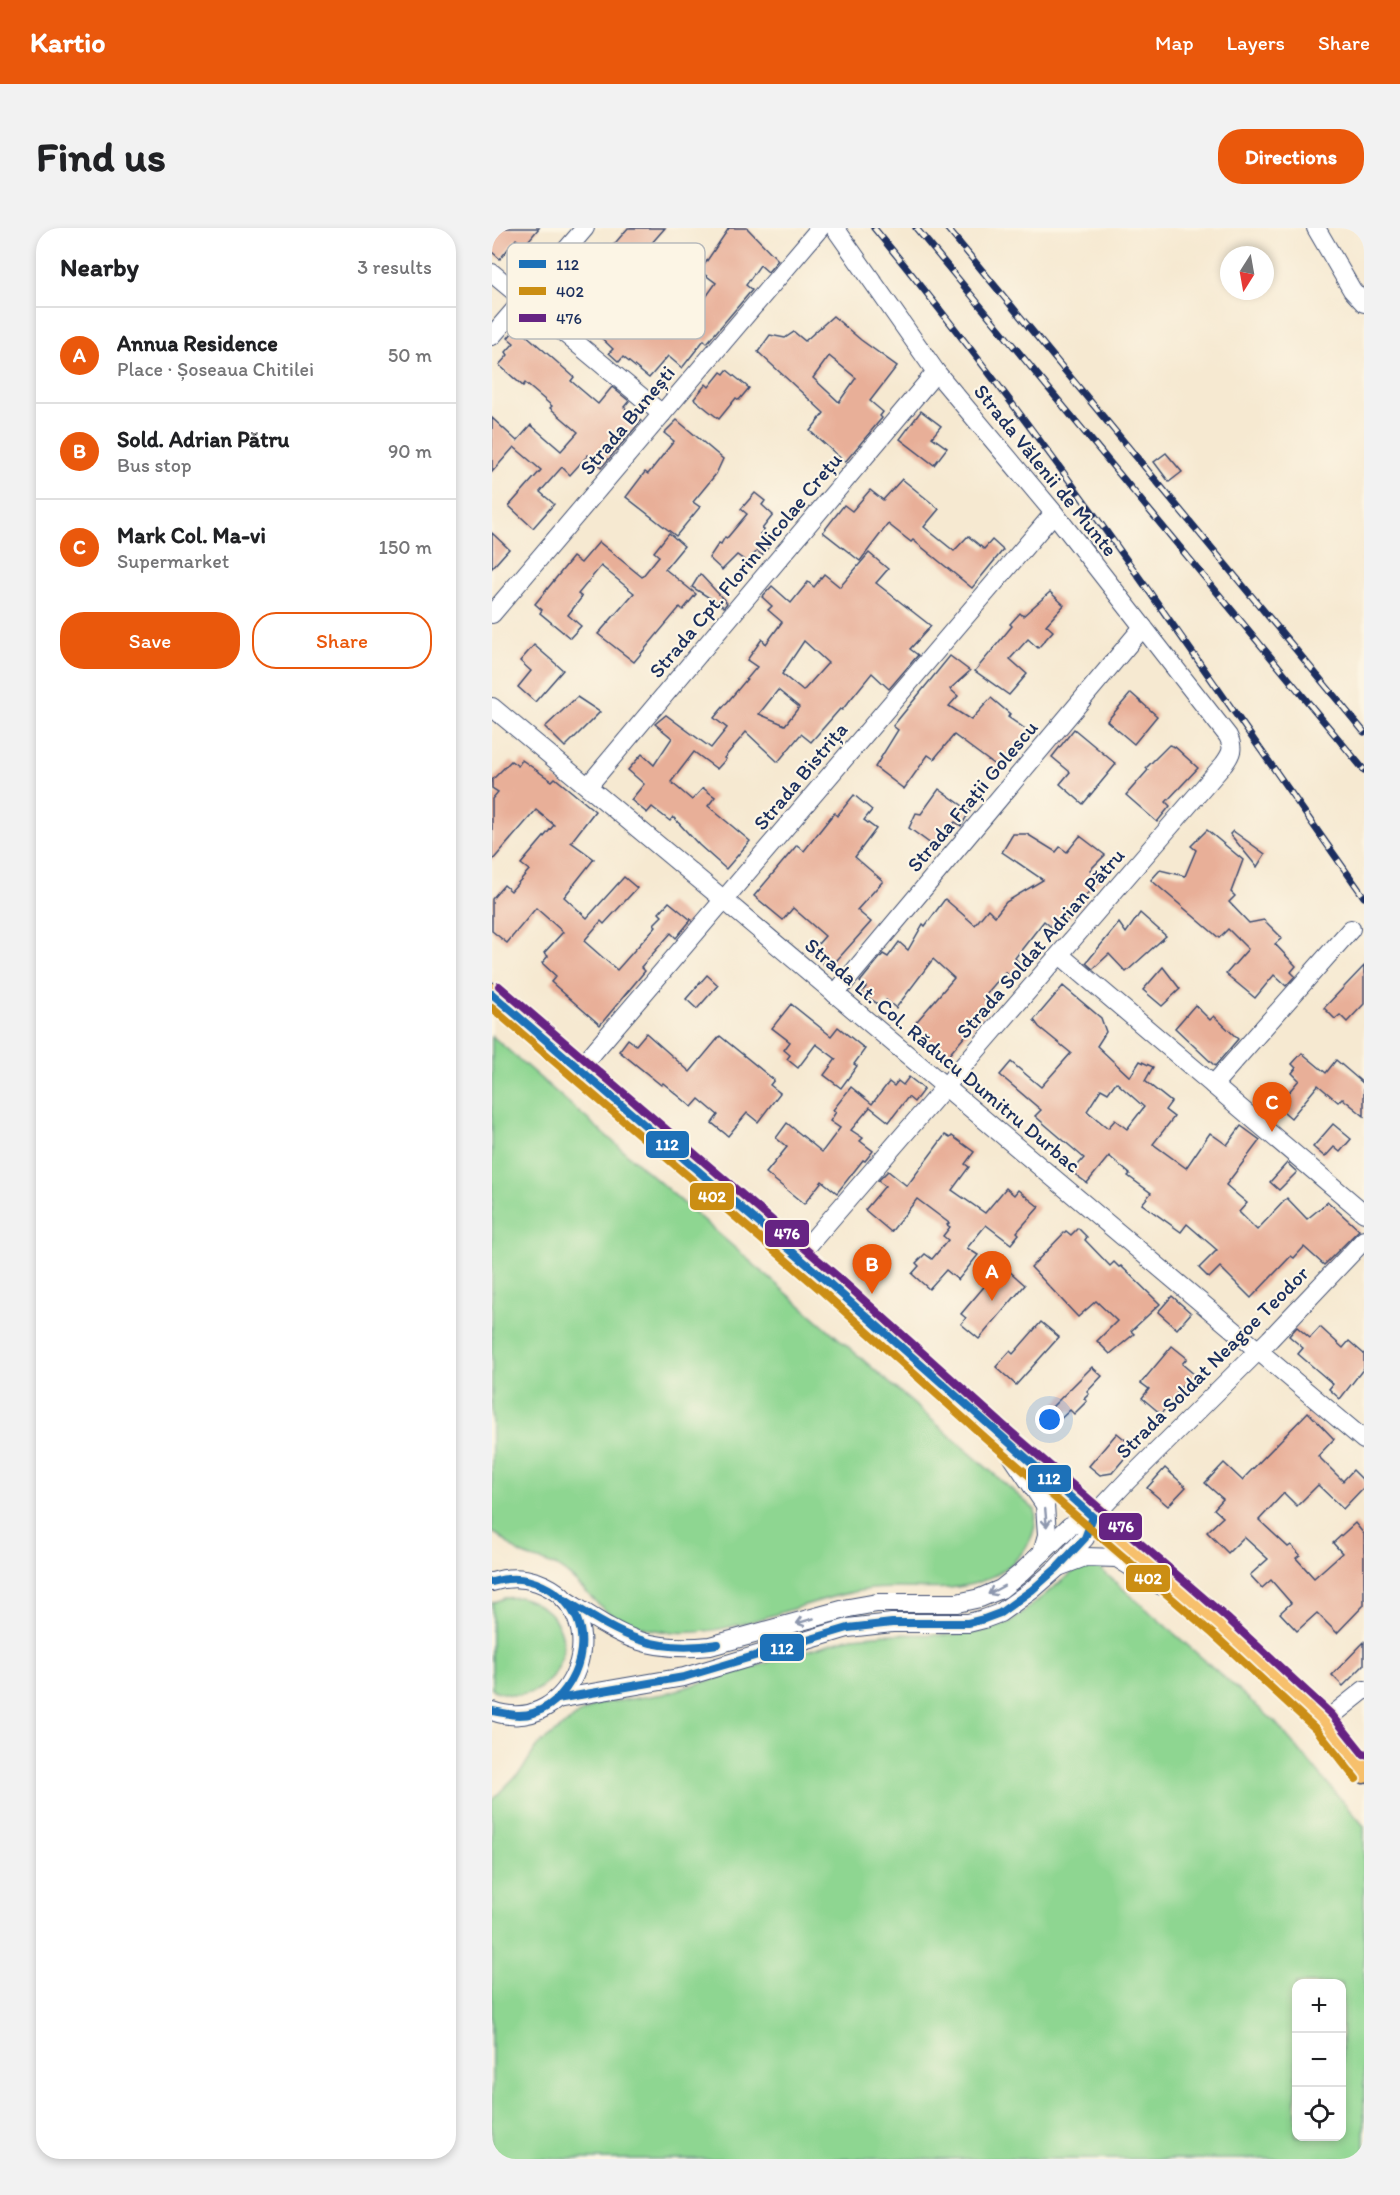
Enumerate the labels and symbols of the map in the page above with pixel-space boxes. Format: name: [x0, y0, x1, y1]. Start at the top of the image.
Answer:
legend: [507, 243, 705, 339]
north arrow: [1220, 246, 1274, 300]
text: 112: [556, 255, 580, 274]
text: 402: [556, 282, 584, 301]
text: 476: [556, 309, 582, 328]
street label: Strada Bunești: [574, 360, 680, 480]
street label: Strada Vălenii de Munte: [969, 379, 1123, 561]
street label: Strada Cpt. Florin Nicolae Crețu: [643, 447, 847, 683]
street label: Strada Frații Golescu: [901, 715, 1043, 877]
street label: Strada Bistrița: [748, 717, 852, 835]
street label: Strada Soldat Adrian Pătru: [951, 843, 1130, 1043]
street label: Strada Lt. Col. Răducu Dumitru Durbac: [800, 932, 1086, 1178]
pin: C: [1252, 1082, 1292, 1132]
line badge: 112: [645, 1130, 690, 1159]
text: 112: [655, 1135, 679, 1154]
line badge: 402: [689, 1182, 735, 1211]
text: 402: [698, 1187, 727, 1206]
line badge: 476: [764, 1219, 810, 1248]
text: 476: [774, 1224, 801, 1243]
pin: B: [852, 1244, 892, 1294]
pin: A: [972, 1252, 1012, 1301]
street label: Strada Soldat Neagoe Teodor: [1110, 1260, 1314, 1464]
your location: [1035, 1405, 1064, 1434]
line badge: 112: [1027, 1464, 1072, 1493]
text: 112: [1037, 1469, 1061, 1488]
one-way arrow: [1041, 1508, 1052, 1528]
line badge: 476: [1098, 1512, 1143, 1541]
text: 476: [1108, 1517, 1135, 1536]
line badge: 402: [1125, 1564, 1171, 1593]
text: 402: [1134, 1569, 1163, 1588]
one-way arrow: [987, 1585, 1005, 1597]
one-way arrow: [796, 1615, 815, 1627]
line badge: 112: [759, 1633, 805, 1662]
text: 112: [770, 1639, 794, 1658]

